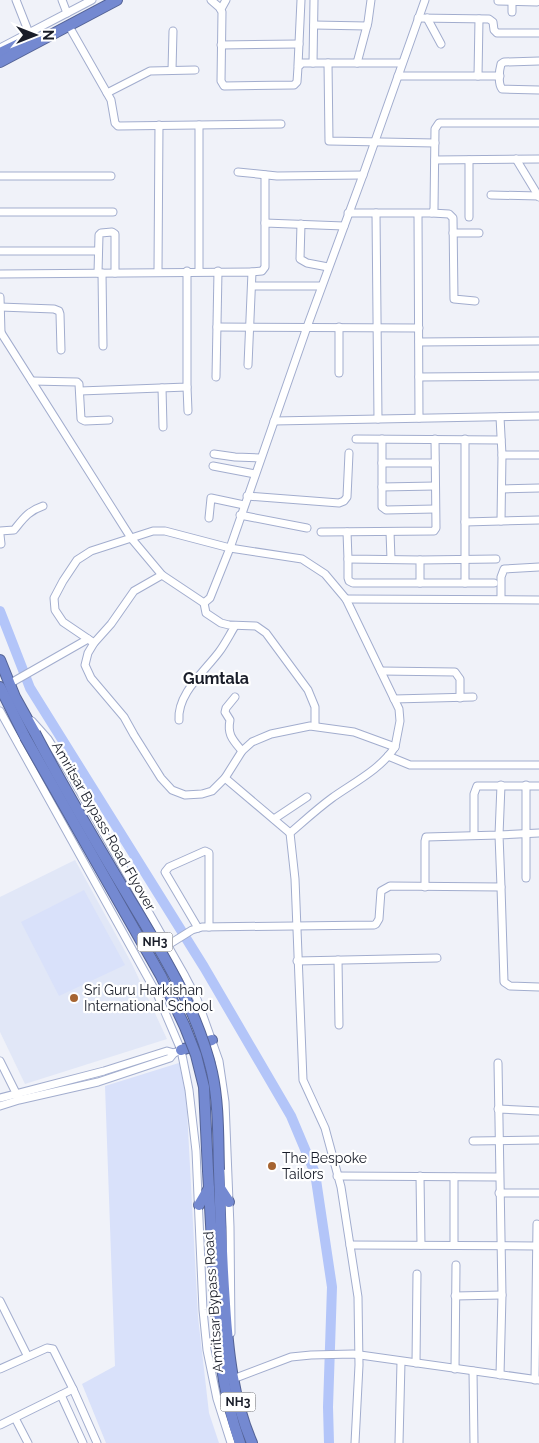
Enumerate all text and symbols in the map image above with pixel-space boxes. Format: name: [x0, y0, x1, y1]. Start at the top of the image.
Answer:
north arrow: [10, 10, 60, 60]
text: N: [40, 30, 56, 40]
district label: Gumtala: [183, 669, 249, 688]
street label: Amritsar Bypass Road Flyover: [49, 739, 159, 913]
road number: NH3: [138, 932, 172, 952]
place label: Sri Guru Harkishan International School: [84, 982, 213, 1014]
marker: Sri Guru Harkishan International School: [68, 992, 80, 1004]
place label: The Bespoke Tailors: [282, 1150, 367, 1182]
marker: The Bespoke Tailors: [266, 1160, 278, 1172]
street label: Amritsar Bypass Road: [200, 1231, 226, 1373]
road number: NH3: [220, 1392, 256, 1411]

